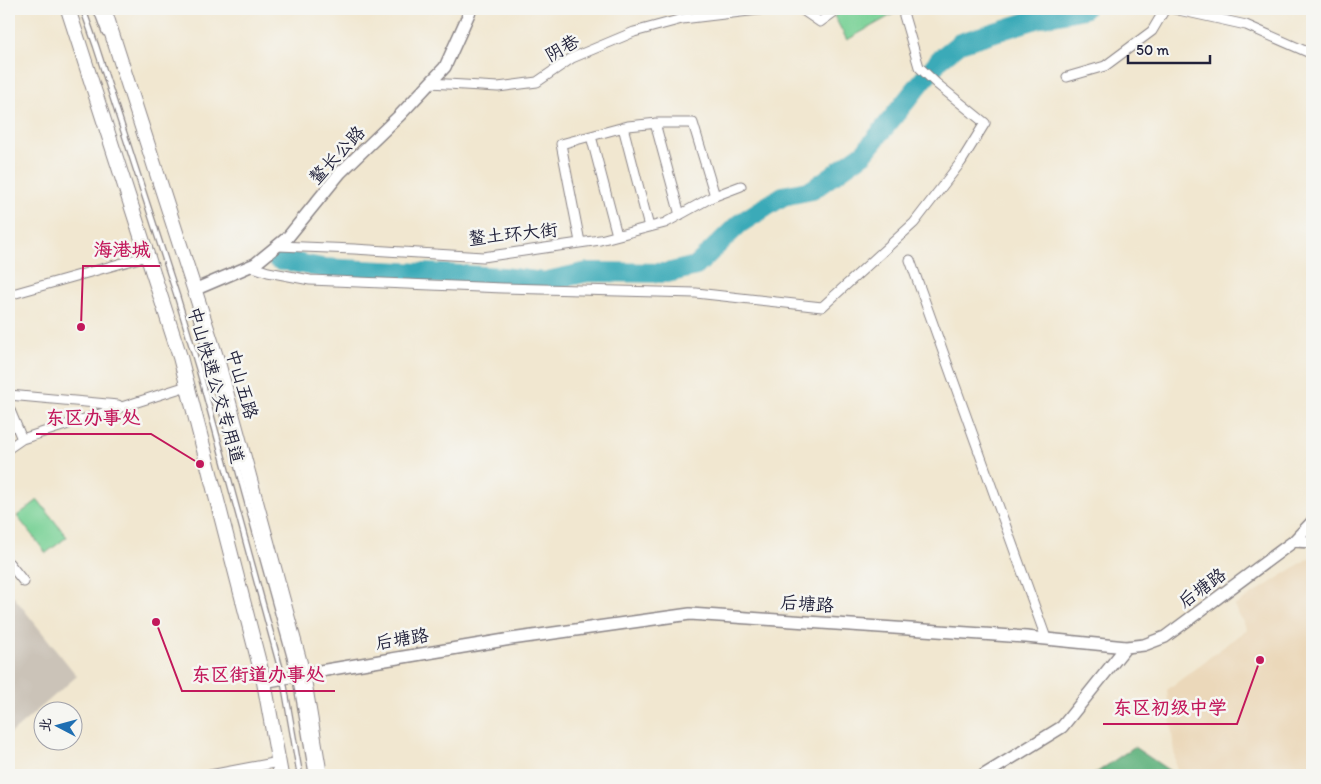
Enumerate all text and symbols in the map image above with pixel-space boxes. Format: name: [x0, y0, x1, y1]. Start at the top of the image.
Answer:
street label: 阴巷: [541, 29, 583, 67]
scale bar: [1128, 32, 1211, 64]
text: 50 m: [1136, 41, 1169, 59]
street label: 鳌长公路: [304, 121, 370, 189]
street label: 鳌土环大街: [467, 218, 559, 250]
callout: 海港城: [83, 232, 160, 266]
text: 海港城: [93, 238, 151, 261]
street label: 中山快速公交专用道: [183, 304, 249, 466]
street label: 中山五路: [222, 346, 262, 422]
callout: 东区办事处: [36, 400, 151, 434]
text: 东区办事处: [45, 406, 141, 429]
street label: 后塘路: [1174, 563, 1230, 613]
street label: 后塘路: [779, 591, 835, 617]
street label: 后塘路: [374, 624, 430, 654]
callout: 东区街道办事处: [182, 657, 335, 691]
text: 东区街道办事处: [191, 663, 325, 686]
callout: 东区初级中学: [1103, 690, 1237, 724]
text: 东区初级中学: [1113, 696, 1227, 719]
north arrow: [32, 702, 82, 752]
text: 北: [36, 717, 55, 733]

